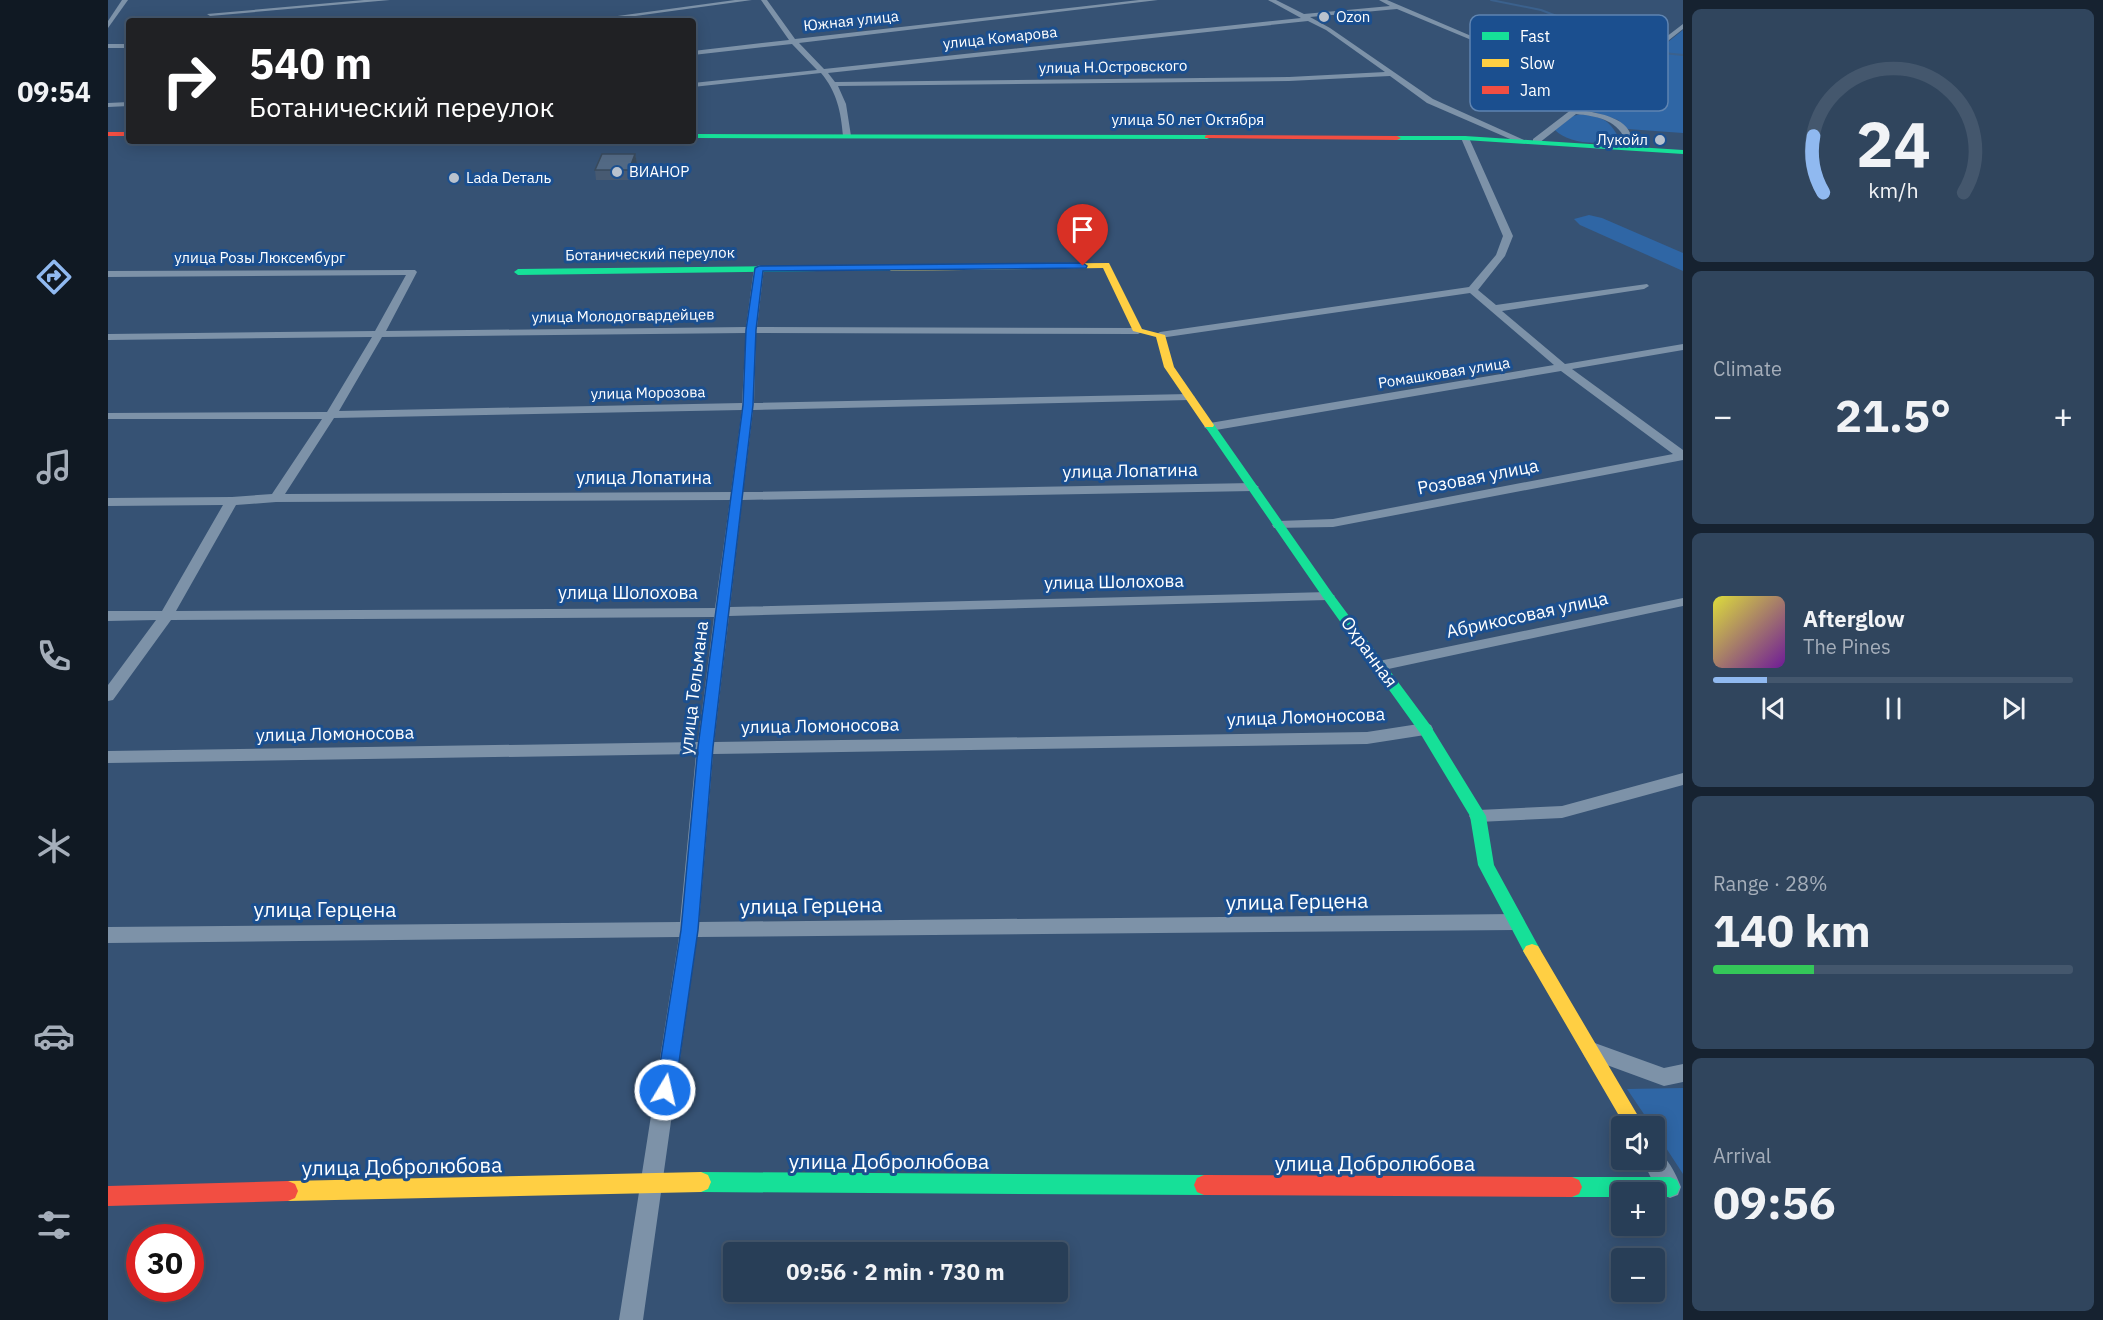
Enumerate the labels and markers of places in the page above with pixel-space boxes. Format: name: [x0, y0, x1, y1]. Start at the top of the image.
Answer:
place label: Ozon: [1336, 7, 1370, 26]
marker: Ozon: [1317, 10, 1331, 24]
place label: Лукойл: [1597, 130, 1648, 149]
marker: Лукойл: [1653, 133, 1667, 147]
place label: ВИАНОР: [629, 162, 689, 181]
marker: ВИАНОР: [610, 165, 624, 179]
place label: Lada Dеталь: [466, 168, 551, 187]
marker: Lada Dеталь: [447, 171, 461, 185]
pin: [1057, 204, 1108, 266]

